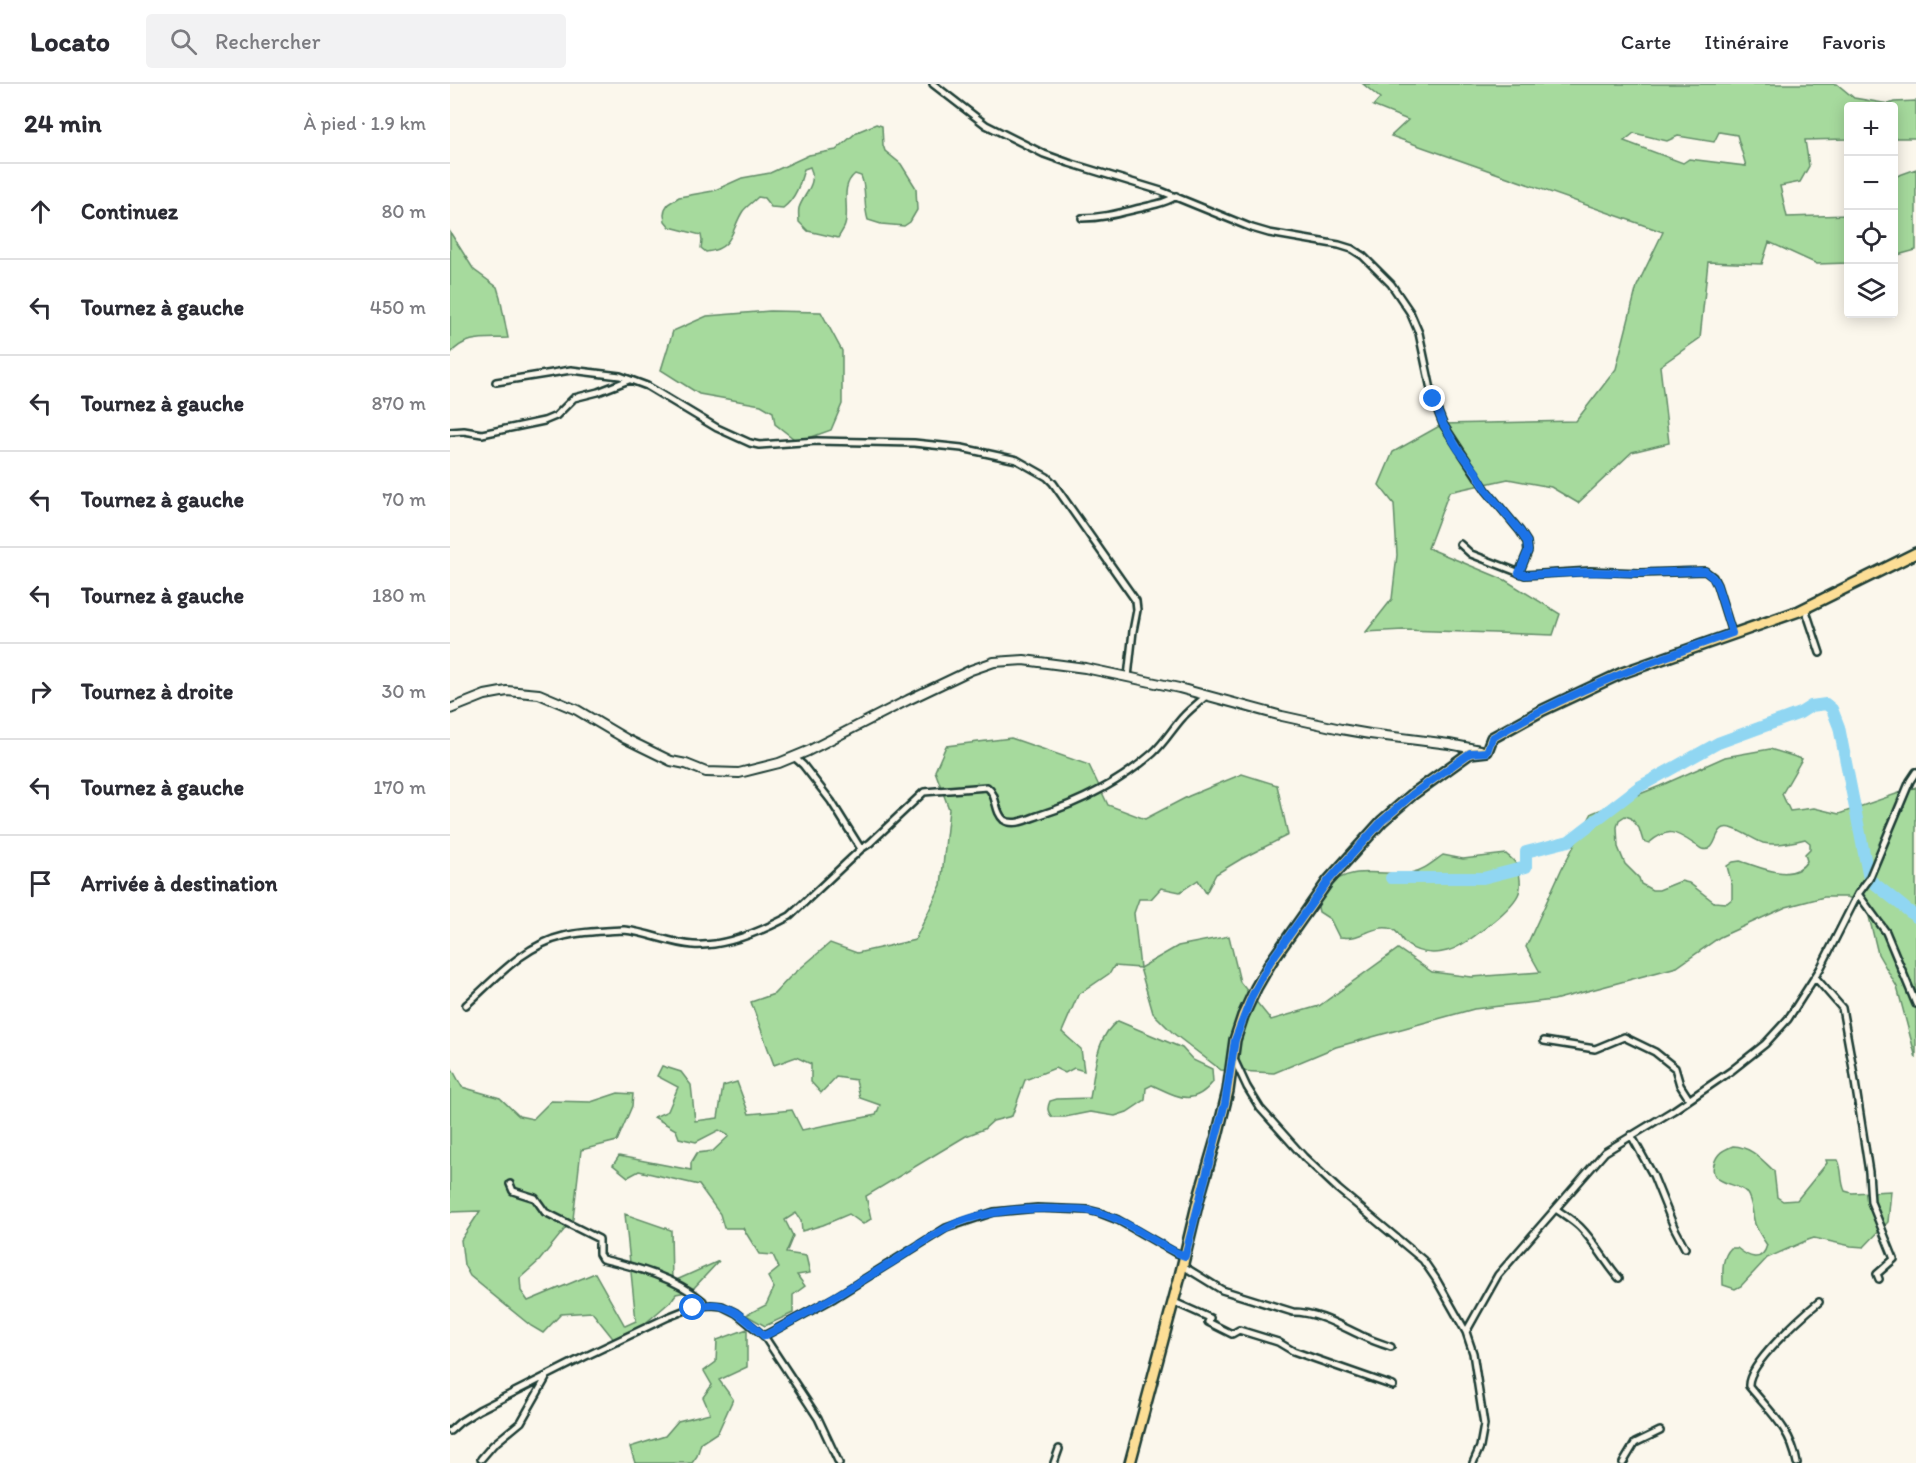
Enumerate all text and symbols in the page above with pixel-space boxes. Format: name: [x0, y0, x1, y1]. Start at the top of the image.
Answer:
search box: [146, 14, 566, 68]
text: Locato: [30, 24, 110, 58]
icon: search: [167, 25, 200, 58]
text: Rechercher: [215, 28, 320, 55]
text: Carte: [1621, 29, 1671, 54]
text: Itinéraire: [1704, 29, 1789, 54]
text: Favoris: [1822, 29, 1886, 54]
map controls: [1844, 102, 1898, 318]
button: +: [1844, 102, 1898, 156]
text: 24 min: [24, 107, 102, 139]
text: À pied · 1.9 km: [303, 111, 426, 135]
button: −: [1844, 156, 1898, 210]
icon: ahead: [24, 195, 57, 228]
text: Continuez: [81, 198, 178, 225]
text: 80 m: [381, 199, 426, 223]
button: locate: [1844, 210, 1898, 264]
button: layers: [1844, 264, 1898, 318]
icon: left: [24, 291, 57, 324]
text: Tournez à gauche: [81, 294, 244, 321]
text: 450 m: [370, 295, 426, 319]
route end: [1419, 385, 1445, 411]
icon: left: [24, 387, 57, 420]
text: Tournez à gauche: [81, 390, 244, 417]
text: 870 m: [371, 391, 426, 415]
icon: left: [24, 483, 57, 516]
text: Tournez à gauche: [81, 486, 244, 513]
text: 70 m: [382, 487, 426, 511]
icon: left: [24, 579, 57, 612]
text: Tournez à gauche: [81, 582, 244, 609]
text: 180 m: [372, 583, 426, 607]
icon: right: [24, 675, 57, 708]
text: Tournez à droite: [81, 678, 233, 705]
text: 30 m: [381, 679, 426, 703]
icon: left: [24, 771, 57, 804]
text: Tournez à gauche: [81, 774, 244, 801]
text: 170 m: [373, 775, 426, 799]
icon: arrive: [24, 867, 57, 900]
text: Arrivée à destination: [81, 870, 277, 897]
route start: [679, 1294, 705, 1320]

